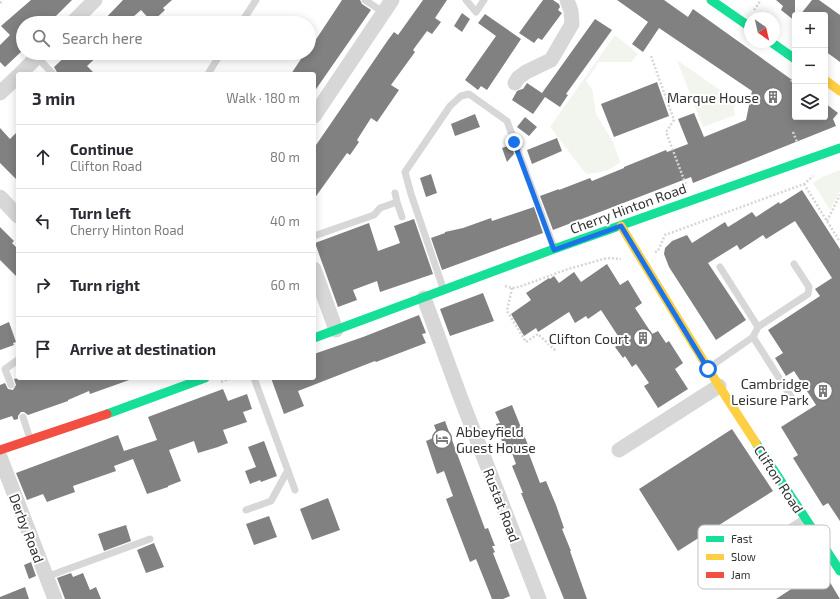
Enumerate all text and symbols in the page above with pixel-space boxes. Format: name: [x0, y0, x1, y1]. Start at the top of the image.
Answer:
north arrow: [744, 12, 780, 48]
map controls: [792, 12, 828, 120]
button: +: [792, 12, 828, 48]
search box: [16, 16, 316, 60]
icon: search: [30, 27, 52, 49]
text: Search here: [62, 29, 143, 47]
button: −: [792, 48, 828, 84]
button: layers: [792, 84, 828, 120]
building icon: Marque House: [762, 86, 784, 108]
text: 3 min: [32, 88, 75, 108]
place label: Marque House: [667, 89, 759, 106]
text: Walk · 180 m: [226, 90, 300, 106]
route end: [505, 133, 523, 151]
text: Continue: [70, 140, 133, 158]
icon: ahead: [32, 146, 54, 168]
text: 80 m: [270, 149, 300, 165]
text: Clifton Road: [70, 158, 142, 174]
street label: Cherry Hinton Road: [567, 179, 689, 237]
text: Turn left: [70, 204, 131, 222]
icon: left: [32, 210, 54, 232]
text: 40 m: [270, 213, 300, 229]
text: Cherry Hinton Road: [70, 222, 184, 238]
icon: right: [32, 274, 54, 296]
text: Turn right: [70, 276, 140, 294]
text: 60 m: [270, 277, 300, 293]
building icon: Clifton Court: [632, 327, 654, 349]
place label: Clifton Court: [549, 330, 629, 347]
icon: arrive: [32, 338, 54, 360]
text: Arrive at destination: [70, 340, 216, 358]
route start: [699, 360, 717, 378]
place label: Cambridge Leisure Park: [731, 375, 809, 408]
building icon: Cambridge Leisure Park: [812, 380, 834, 402]
place label: Abbeyfield Guest House: [456, 423, 536, 456]
hotel icon: Abbeyfield Guest House: [431, 428, 453, 450]
street label: Clifton Road: [751, 442, 807, 516]
street label: Rustat Road: [480, 466, 524, 544]
street label: Derby Road: [6, 491, 48, 565]
legend: [698, 525, 830, 589]
text: Fast: [731, 532, 753, 545]
text: Slow: [731, 550, 756, 563]
text: Jam: [731, 568, 750, 581]

